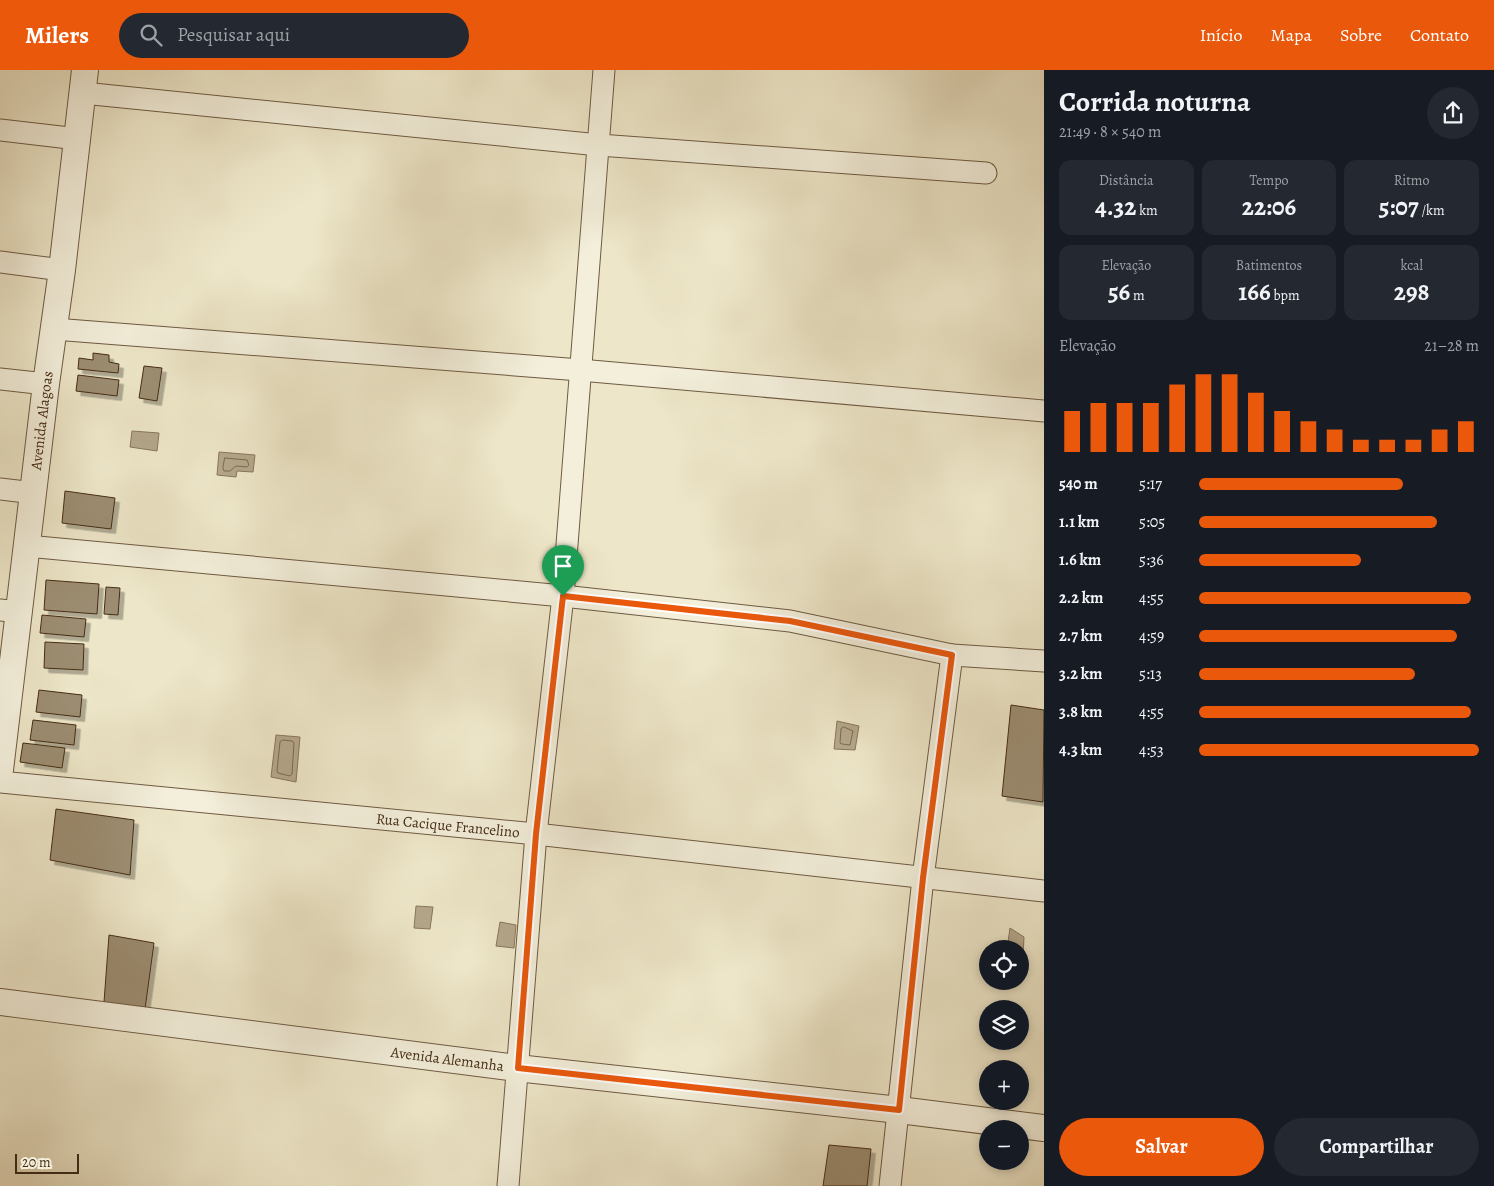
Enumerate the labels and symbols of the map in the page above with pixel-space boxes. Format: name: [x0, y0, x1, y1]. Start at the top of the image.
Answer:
street label: Avenida Alagoas: [26, 370, 58, 472]
pin: [542, 545, 584, 596]
street label: Rua Cacique Francelino: [375, 809, 521, 842]
street label: Avenida Alemanha: [389, 1042, 505, 1076]
scale bar: [15, 1151, 79, 1174]

